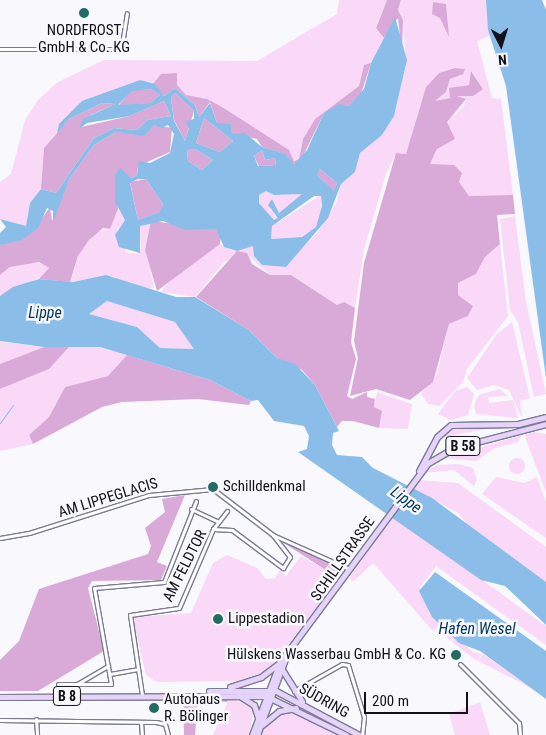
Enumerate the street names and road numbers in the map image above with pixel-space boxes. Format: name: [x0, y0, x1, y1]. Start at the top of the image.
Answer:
road number: B 58: [444, 434, 482, 458]
street label: AM LIPPEGLACIS: [56, 474, 160, 522]
street label: SCHILLSTRASSE: [307, 513, 379, 605]
street label: AM FELDTOR: [159, 527, 211, 605]
street label: SÜDRING: [296, 680, 352, 722]
road number: B 8: [52, 684, 82, 708]

